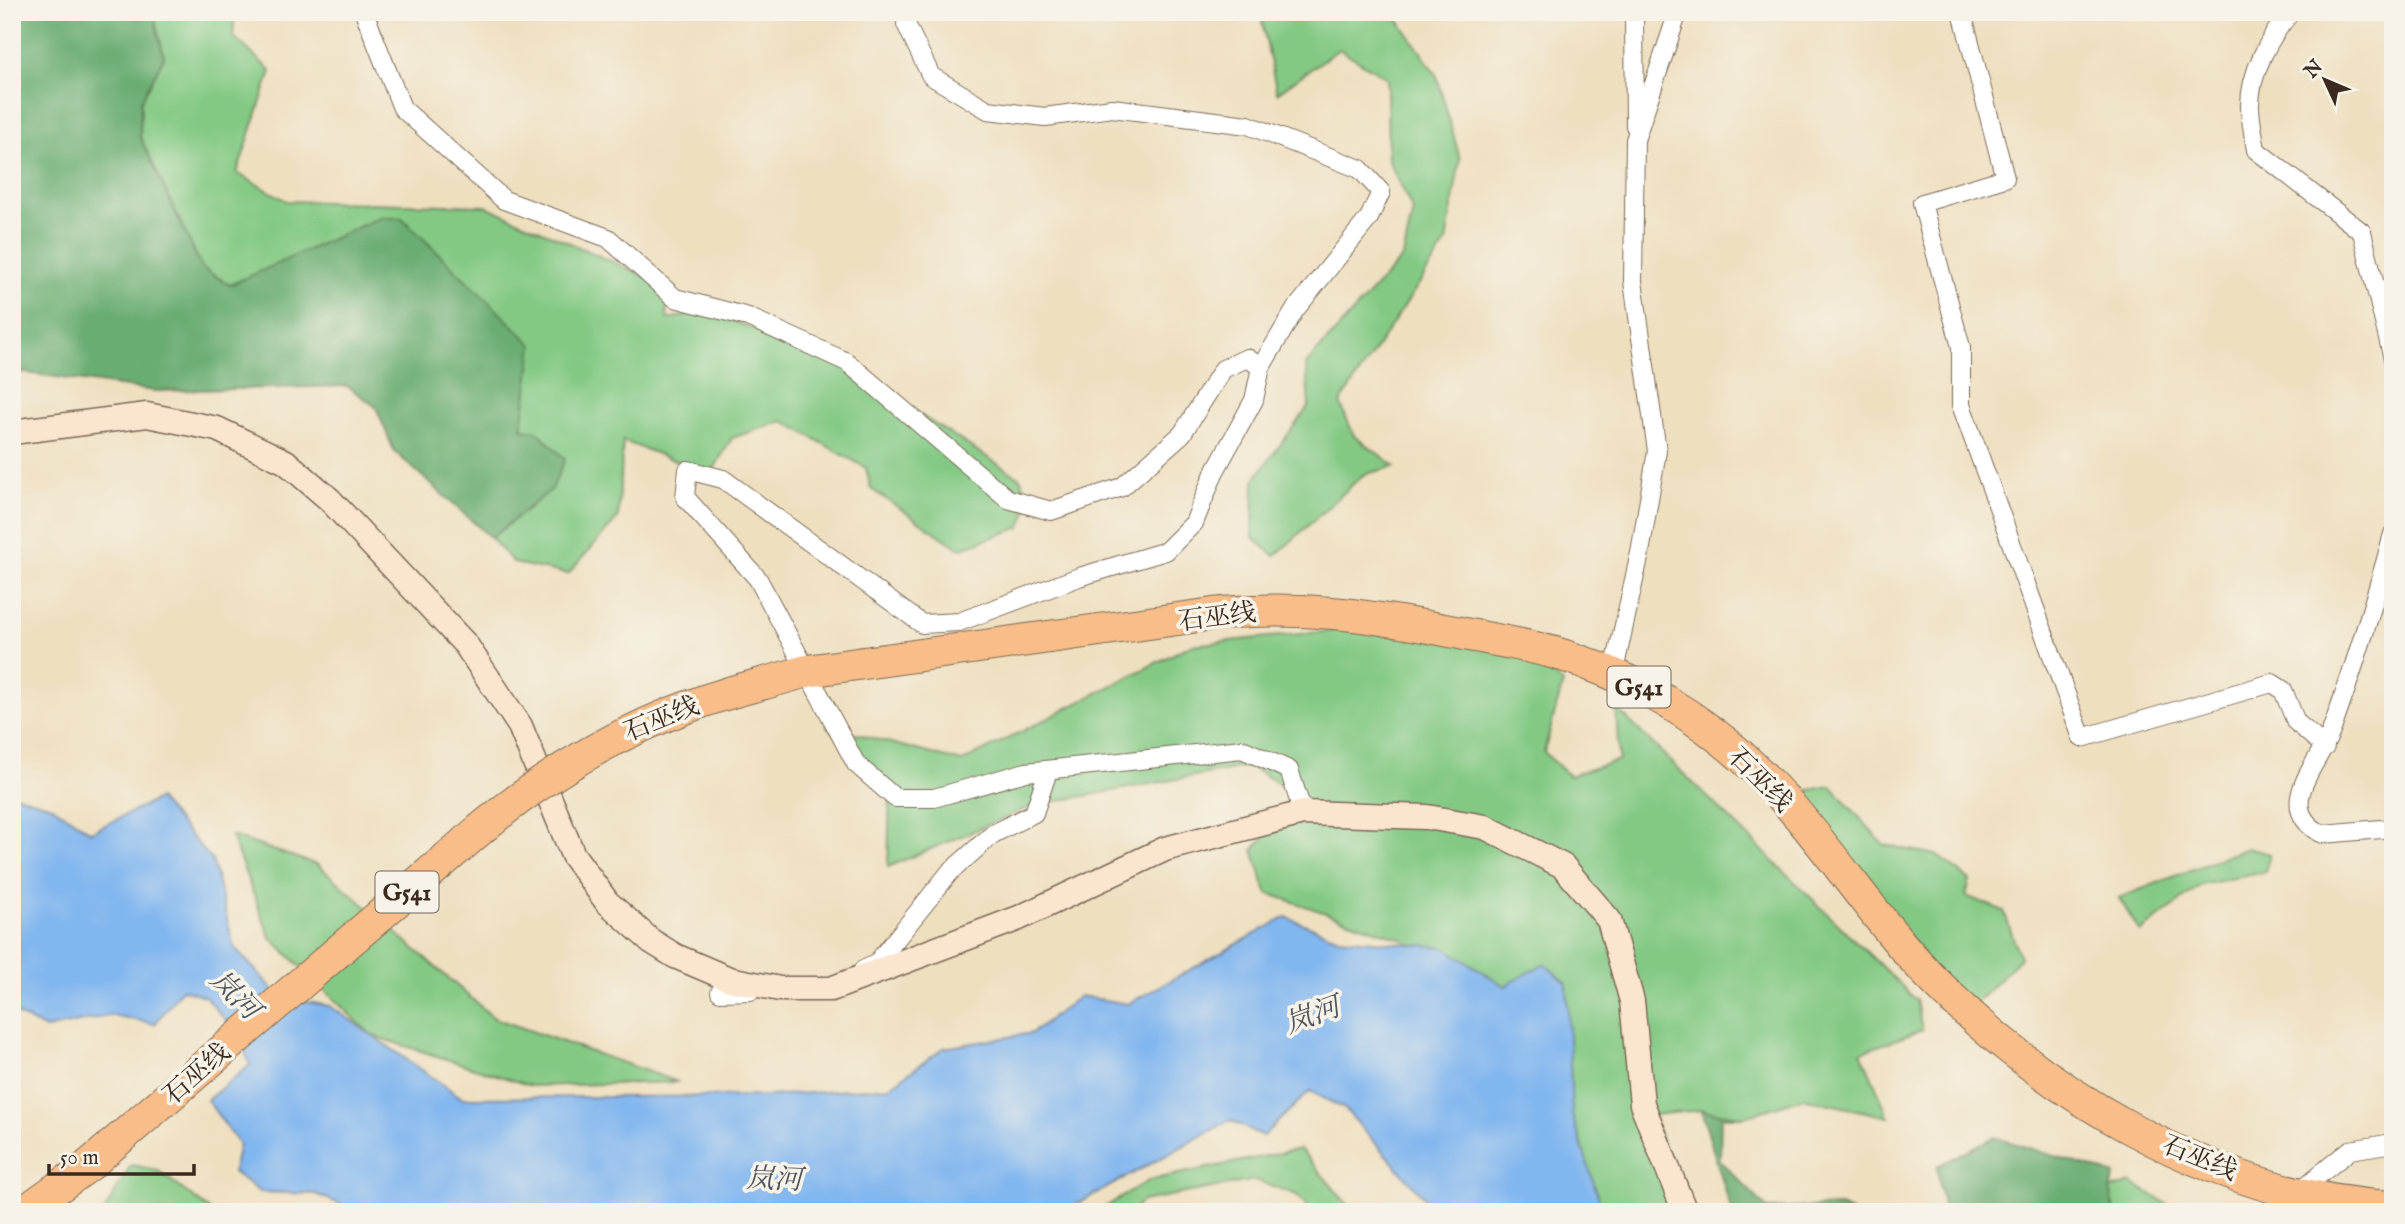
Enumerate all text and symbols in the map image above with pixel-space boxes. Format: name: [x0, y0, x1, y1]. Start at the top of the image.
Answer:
north arrow: [2290, 46, 2360, 116]
text: N: [2299, 55, 2329, 85]
street label: 石巫线: [1176, 596, 1258, 639]
road number: G541: [1608, 666, 1670, 708]
street label: 石巫线: [619, 689, 704, 749]
street label: 石巫线: [1721, 741, 1799, 819]
road number: G541: [376, 872, 438, 912]
water label: 岚河: [202, 964, 270, 1031]
water label: 岚河: [1281, 989, 1350, 1042]
street label: 石巫线: [157, 1036, 237, 1112]
street label: 石巫线: [2157, 1128, 2242, 1188]
scale bar: [49, 1133, 194, 1177]
text: 50 m: [60, 1145, 99, 1172]
water label: 岚河: [745, 1162, 807, 1199]

